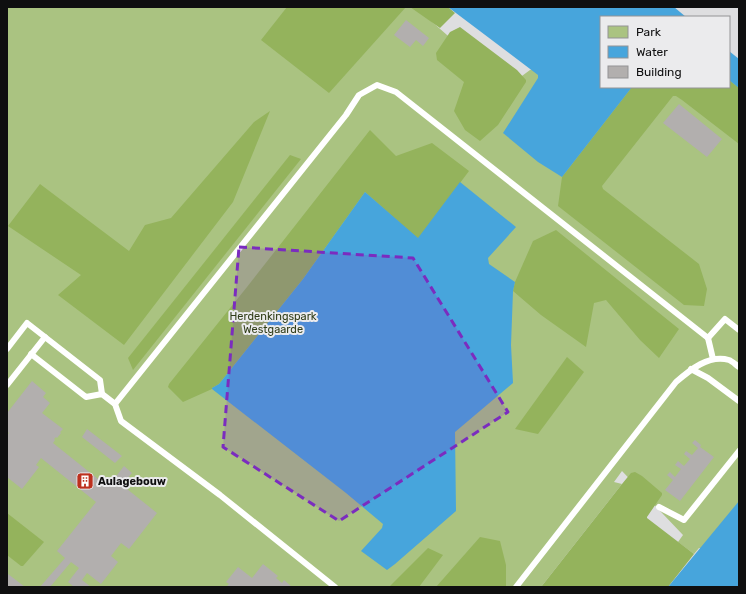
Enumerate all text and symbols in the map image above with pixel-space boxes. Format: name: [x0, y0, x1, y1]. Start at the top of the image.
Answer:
legend: [600, 16, 730, 88]
text: Park: [636, 25, 662, 39]
text: Water: [636, 45, 668, 59]
text: Building: [636, 65, 682, 79]
park label: Herdenkingspark Westgaarde: [229, 310, 317, 336]
building icon: Aulagebouw: [75, 471, 95, 491]
place label: Aulagebouw: [98, 475, 166, 488]

